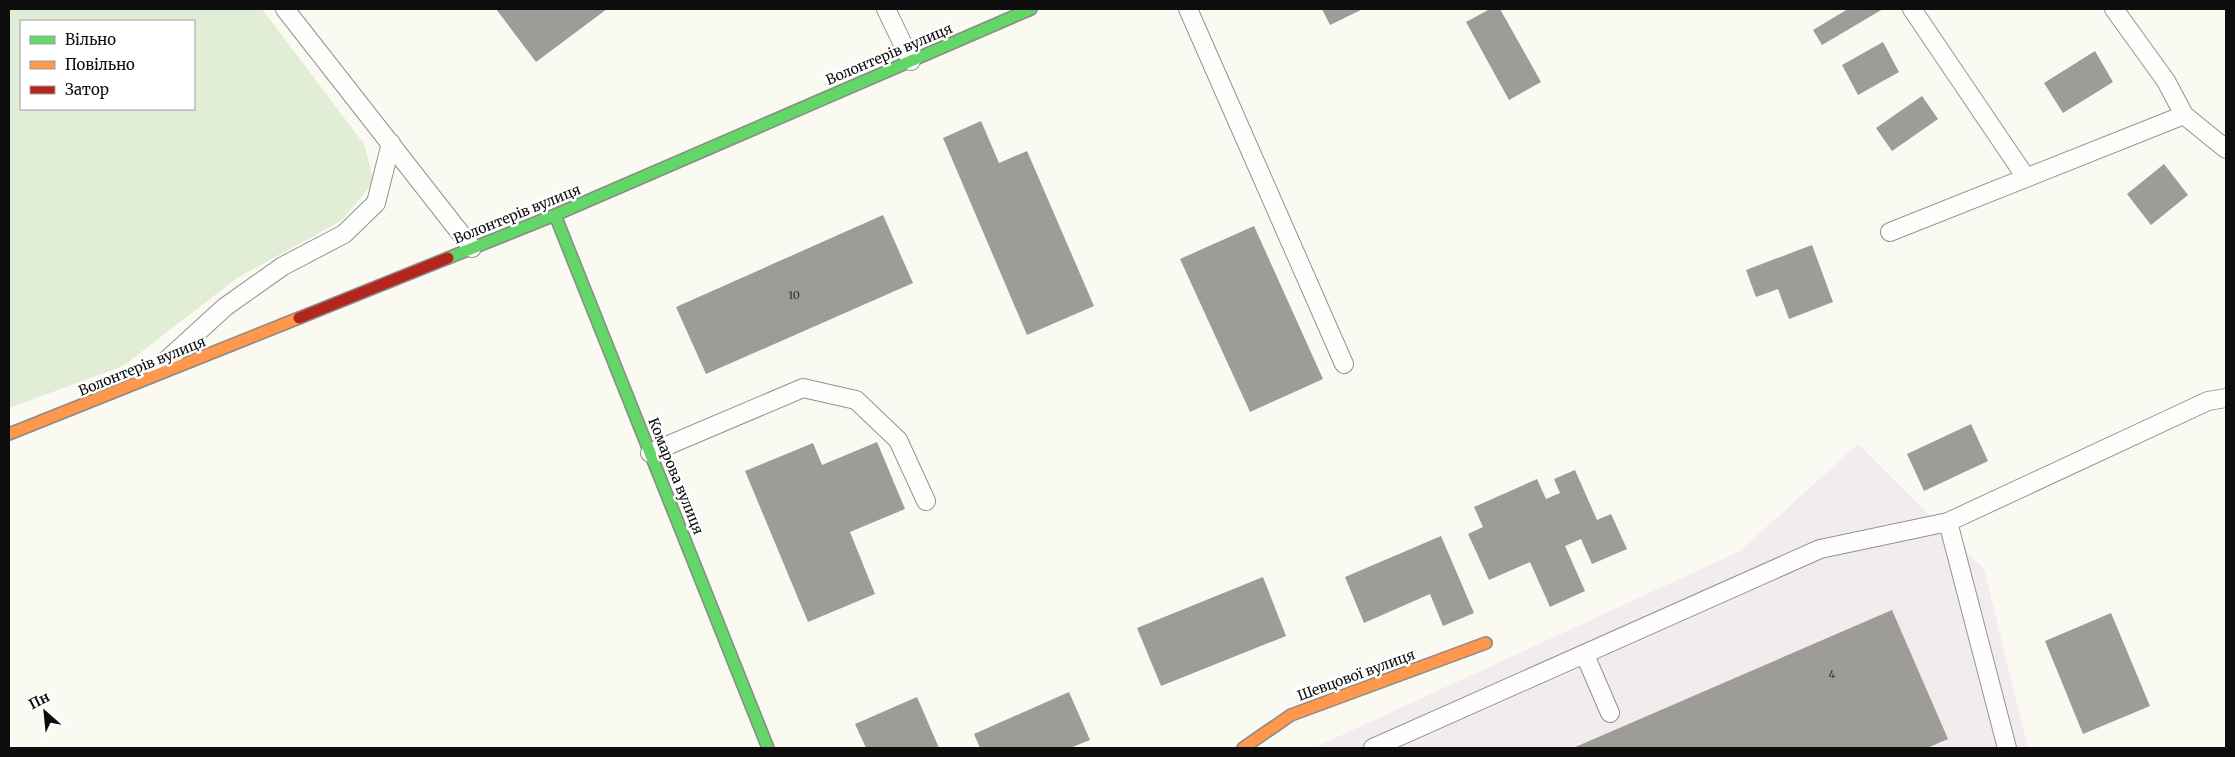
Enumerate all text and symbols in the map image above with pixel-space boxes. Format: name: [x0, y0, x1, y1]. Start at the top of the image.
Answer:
street label: Волонтерів вулиця: [823, 19, 955, 89]
legend: [20, 20, 195, 110]
text: Вільно: [65, 30, 116, 49]
text: Повільно: [65, 55, 135, 74]
text: Затор: [65, 80, 109, 99]
street label: Волонтерів вулиця: [451, 180, 583, 248]
house number: 10: [788, 288, 800, 302]
street label: Волонтерів вулиця: [76, 332, 208, 400]
street label: Комарова вулиця: [644, 415, 708, 537]
street label: Шевцової вулиця: [1295, 645, 1417, 705]
house number: 4: [1829, 667, 1836, 681]
north arrow: [20, 687, 70, 737]
text: Пн: [26, 688, 53, 713]

